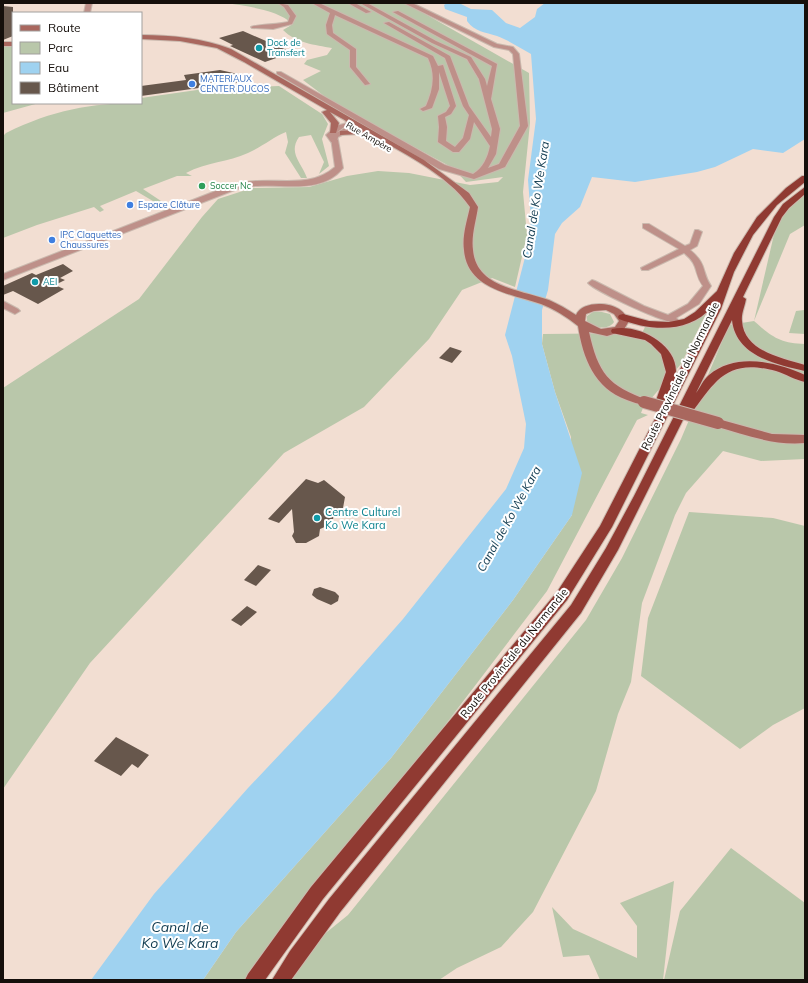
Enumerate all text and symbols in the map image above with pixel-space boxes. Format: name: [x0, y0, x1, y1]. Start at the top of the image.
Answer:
legend: [12, 12, 142, 104]
text: Route: [48, 20, 81, 35]
place label: Dock de Transfert: [267, 37, 305, 58]
text: Parc: [48, 40, 73, 55]
marker: Dock de Transfert: [254, 43, 264, 53]
text: Eau: [48, 60, 69, 75]
place label: MATERIAUX CENTER DUCOS: [200, 73, 270, 94]
marker: MATERIAUX CENTER DUCOS: [187, 79, 197, 89]
text: Bâtiment: [48, 80, 99, 95]
street label: Rue Ampère: [344, 119, 394, 154]
water label: Canal de Ko We Kara: [519, 140, 552, 260]
place label: Soccer Nc: [210, 180, 252, 191]
marker: Soccer Nc: [197, 181, 207, 191]
place label: Espace Clôture: [138, 199, 200, 210]
marker: Espace Clôture: [125, 200, 135, 210]
place label: IPC Claquettes Chaussures: [60, 229, 121, 250]
marker: IPC Claquettes Chaussures: [47, 235, 57, 245]
place label: AEI: [43, 276, 57, 287]
marker: AEI: [30, 277, 40, 287]
street label: Route Provinciale du Normandie: [638, 300, 722, 452]
water label: Canal de Ko We Kara: [473, 463, 544, 574]
place label: Centre Culturel Ko We Kara: [325, 505, 400, 532]
marker: Centre Culturel Ko We Kara: [312, 513, 322, 523]
street label: Route Provinciale du Normandie: [457, 585, 571, 721]
water label: Canal de Ko We Kara: [141, 918, 219, 952]

